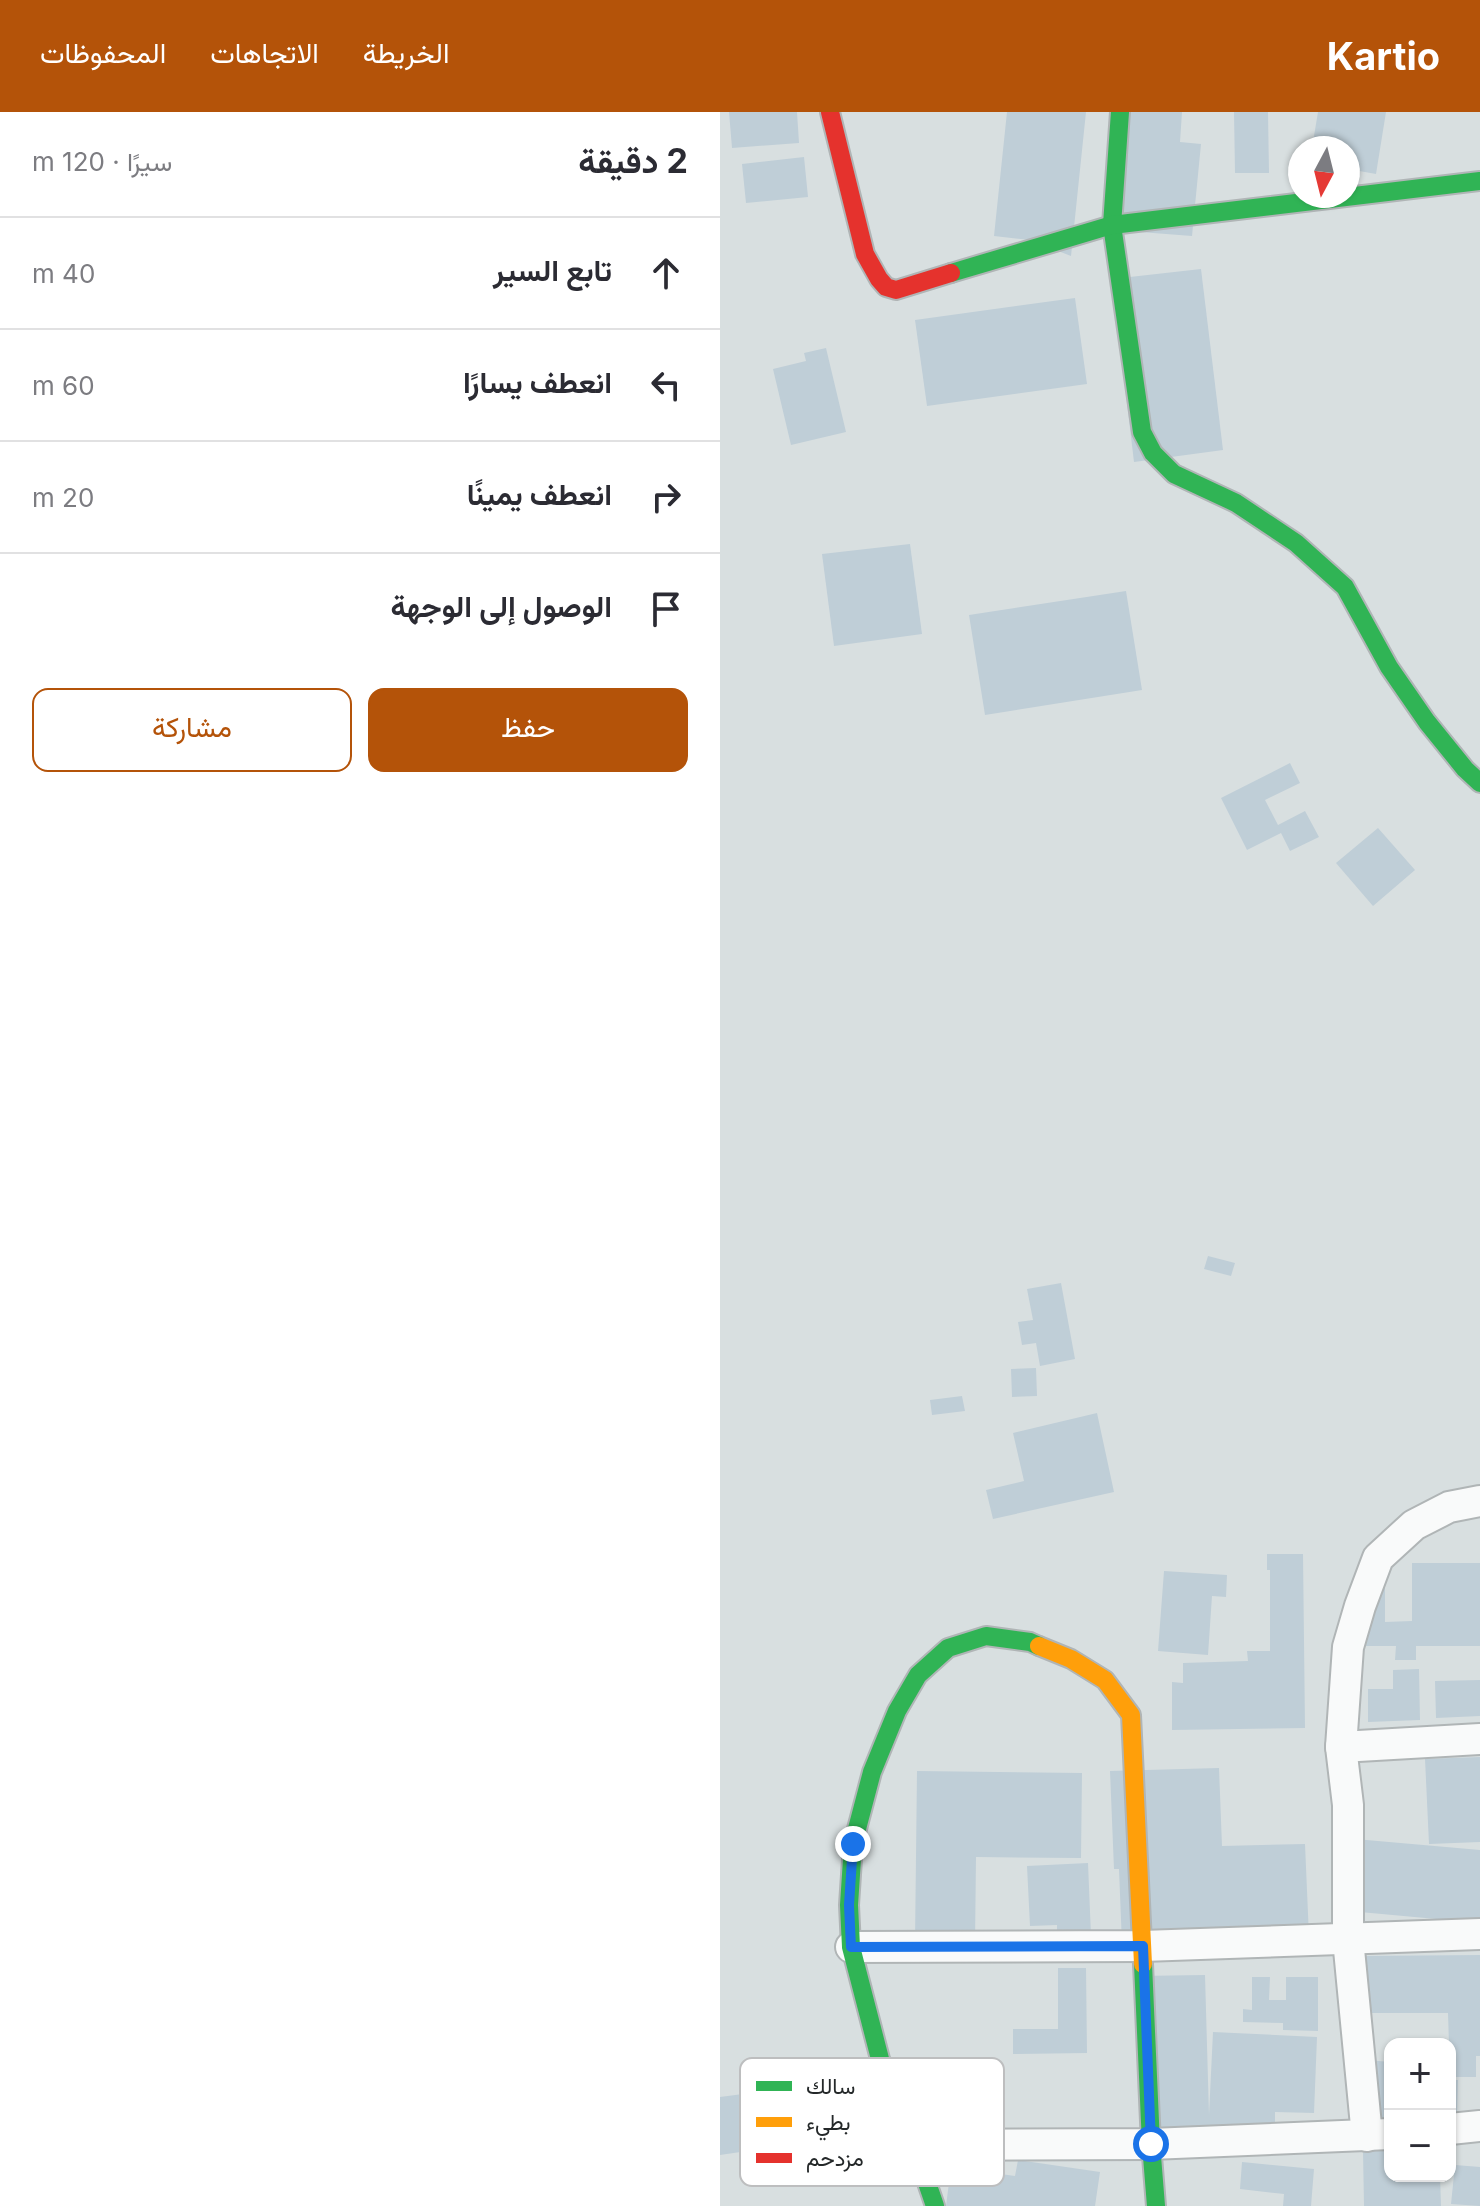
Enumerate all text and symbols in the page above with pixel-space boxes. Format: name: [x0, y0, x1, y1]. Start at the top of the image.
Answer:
text: Kartio: [1327, 33, 1440, 79]
text: المحفوظات: [40, 36, 166, 70]
text: الاتجاهات: [210, 36, 319, 70]
text: الخريطة: [363, 36, 449, 70]
north arrow: [1288, 136, 1360, 208]
text: 2 دقيقة: [578, 140, 688, 181]
text: سيرًا · 120 m: [32, 146, 172, 177]
icon: ahead: [644, 251, 688, 295]
text: تابع السير: [493, 252, 612, 288]
text: 40 m: [32, 258, 95, 289]
icon: left: [644, 363, 688, 407]
text: انعطف يسارًا: [463, 364, 612, 400]
text: 60 m: [32, 370, 95, 401]
icon: right: [644, 475, 688, 519]
text: انعطف يمينًا: [467, 476, 612, 512]
text: 20 m: [32, 482, 94, 513]
icon: arrive: [644, 587, 688, 631]
text: الوصول إلى الوجهة: [390, 588, 612, 624]
button: مشاركة: [32, 688, 352, 772]
button: حفظ: [368, 688, 688, 772]
route end: [835, 1826, 871, 1862]
map controls: [1384, 2038, 1456, 2182]
button: +: [1384, 2038, 1456, 2110]
legend: [740, 2058, 1004, 2186]
text: سالك: [806, 2073, 855, 2099]
text: بطيء: [806, 2109, 851, 2141]
button: −: [1384, 2110, 1456, 2182]
route start: [1133, 2126, 1169, 2162]
text: مزدحم: [806, 2145, 864, 2173]

